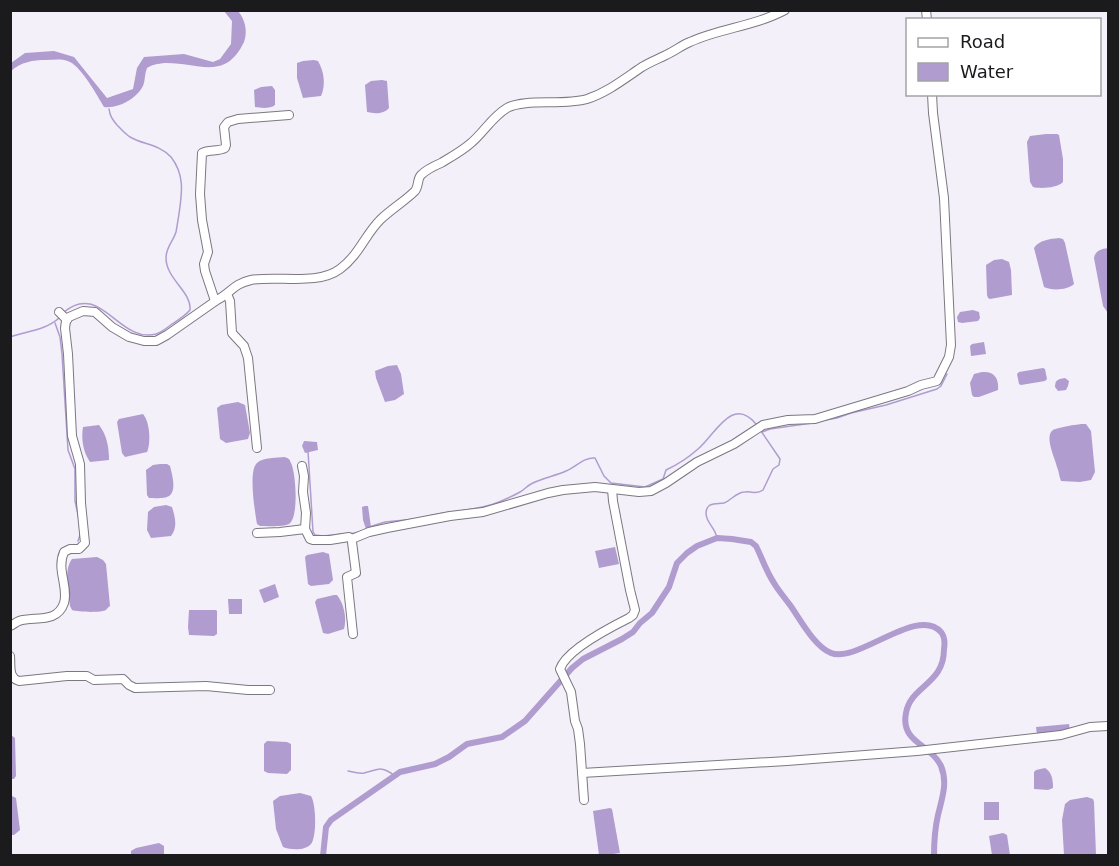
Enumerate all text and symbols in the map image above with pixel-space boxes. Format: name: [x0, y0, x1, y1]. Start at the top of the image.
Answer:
legend: [906, 18, 1101, 96]
text: Road: [960, 31, 1005, 52]
text: Water: [960, 61, 1014, 82]

